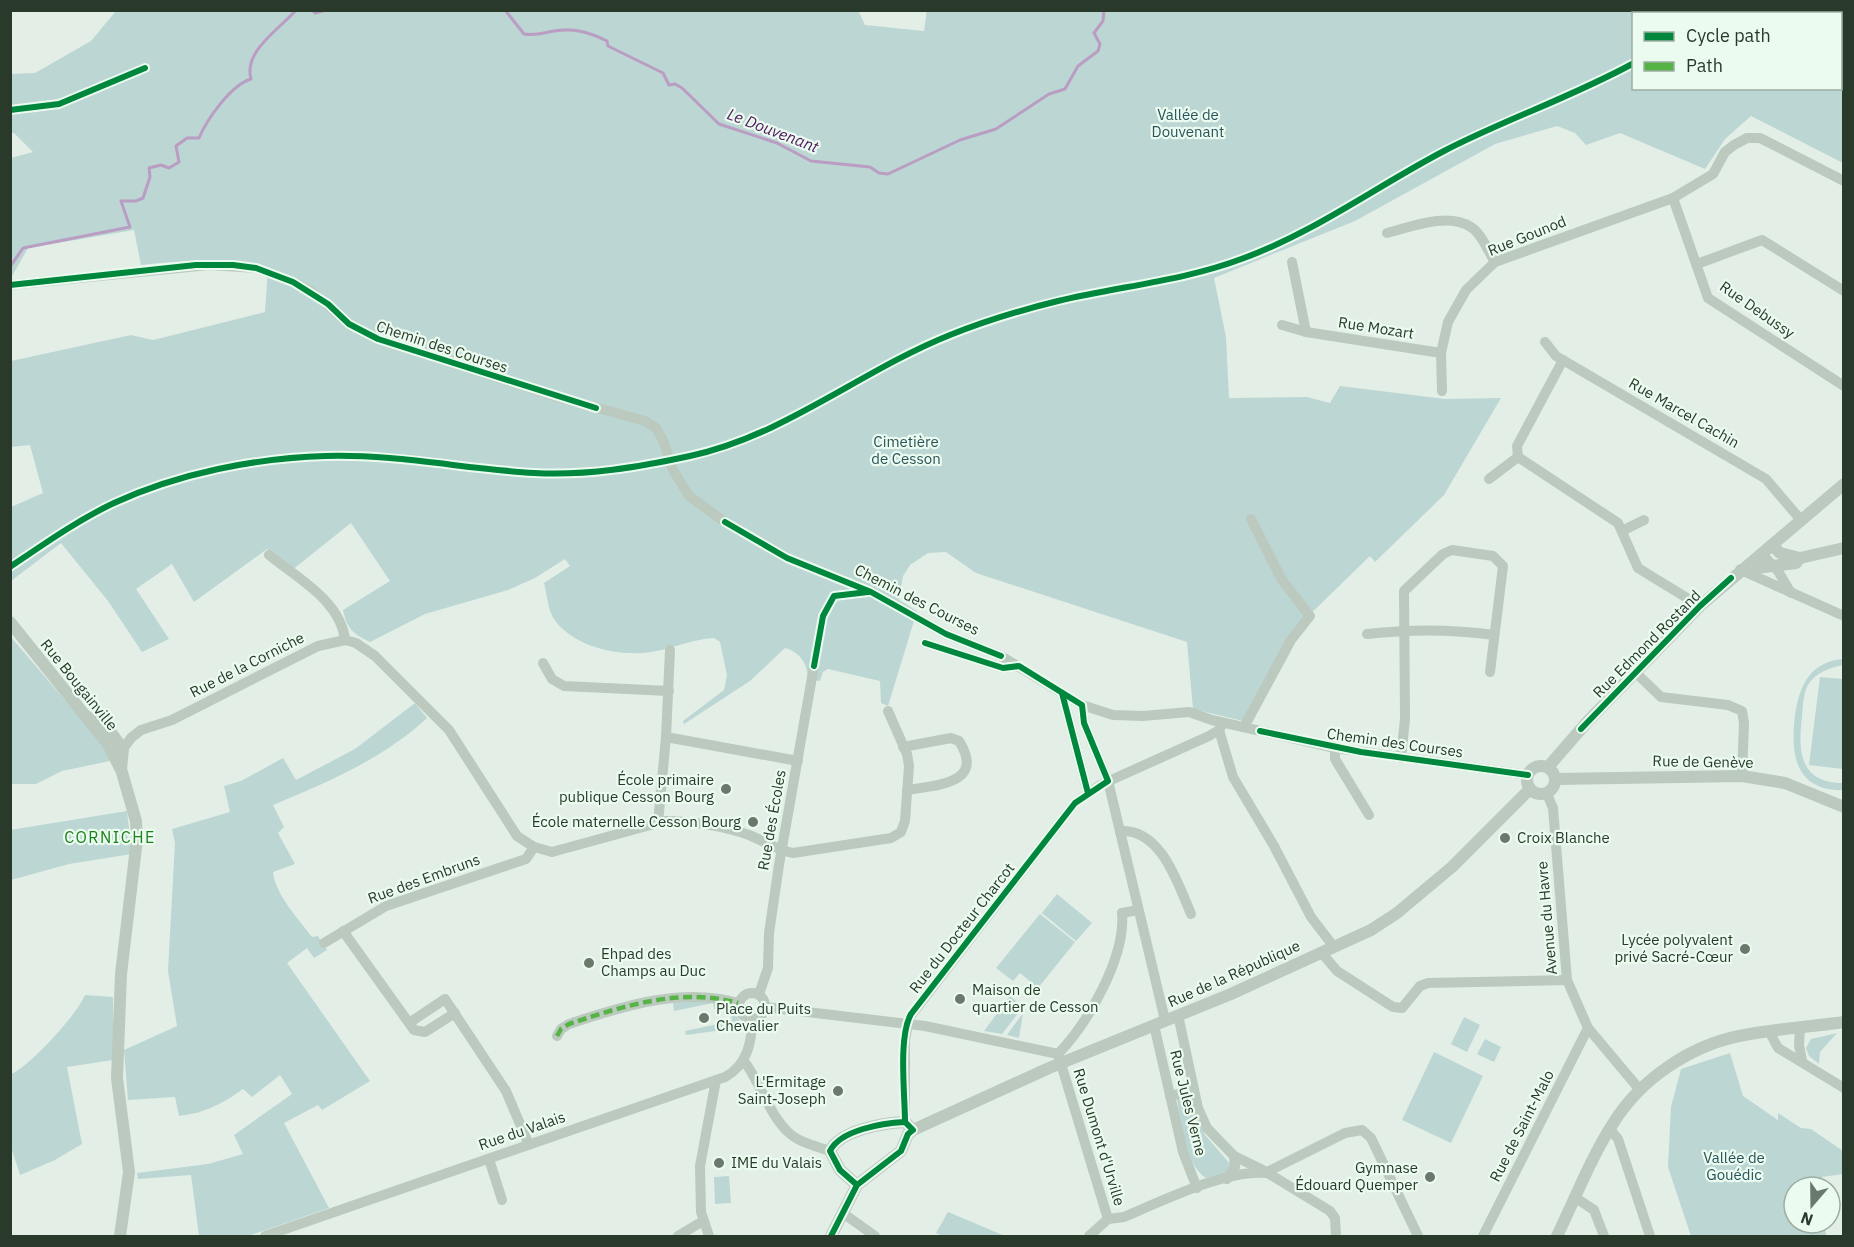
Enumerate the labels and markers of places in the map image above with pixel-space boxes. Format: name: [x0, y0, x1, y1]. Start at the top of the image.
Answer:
place label: École primaire publique Cesson Bourg: [559, 770, 714, 806]
marker: École primaire publique Cesson Bourg: [719, 782, 733, 796]
place label: École maternelle Cesson Bourg: [532, 812, 741, 831]
marker: École maternelle Cesson Bourg: [746, 815, 760, 829]
place label: Croix Blanche: [1517, 828, 1610, 847]
marker: Croix Blanche: [1498, 831, 1512, 845]
place label: Lycée polyvalent privé Sacré-Cœur: [1614, 930, 1733, 966]
marker: Lycée polyvalent privé Sacré-Cœur: [1738, 942, 1752, 956]
place label: Ehpad des Champs au Duc: [601, 944, 706, 980]
marker: Ehpad des Champs au Duc: [582, 956, 596, 970]
place label: Maison de quartier de Cesson: [972, 980, 1099, 1016]
marker: Maison de quartier de Cesson: [953, 992, 967, 1006]
place label: Place du Puits Chevalier: [716, 999, 811, 1035]
marker: Place du Puits Chevalier: [697, 1011, 711, 1025]
place label: L'Ermitage Saint-Joseph: [738, 1072, 826, 1108]
marker: L'Ermitage Saint-Joseph: [831, 1084, 845, 1098]
place label: IME du Valais: [731, 1153, 822, 1172]
marker: IME du Valais: [712, 1156, 726, 1170]
place label: Gymnase Édouard Quemper: [1295, 1158, 1418, 1194]
marker: Gymnase Édouard Quemper: [1423, 1170, 1437, 1184]

